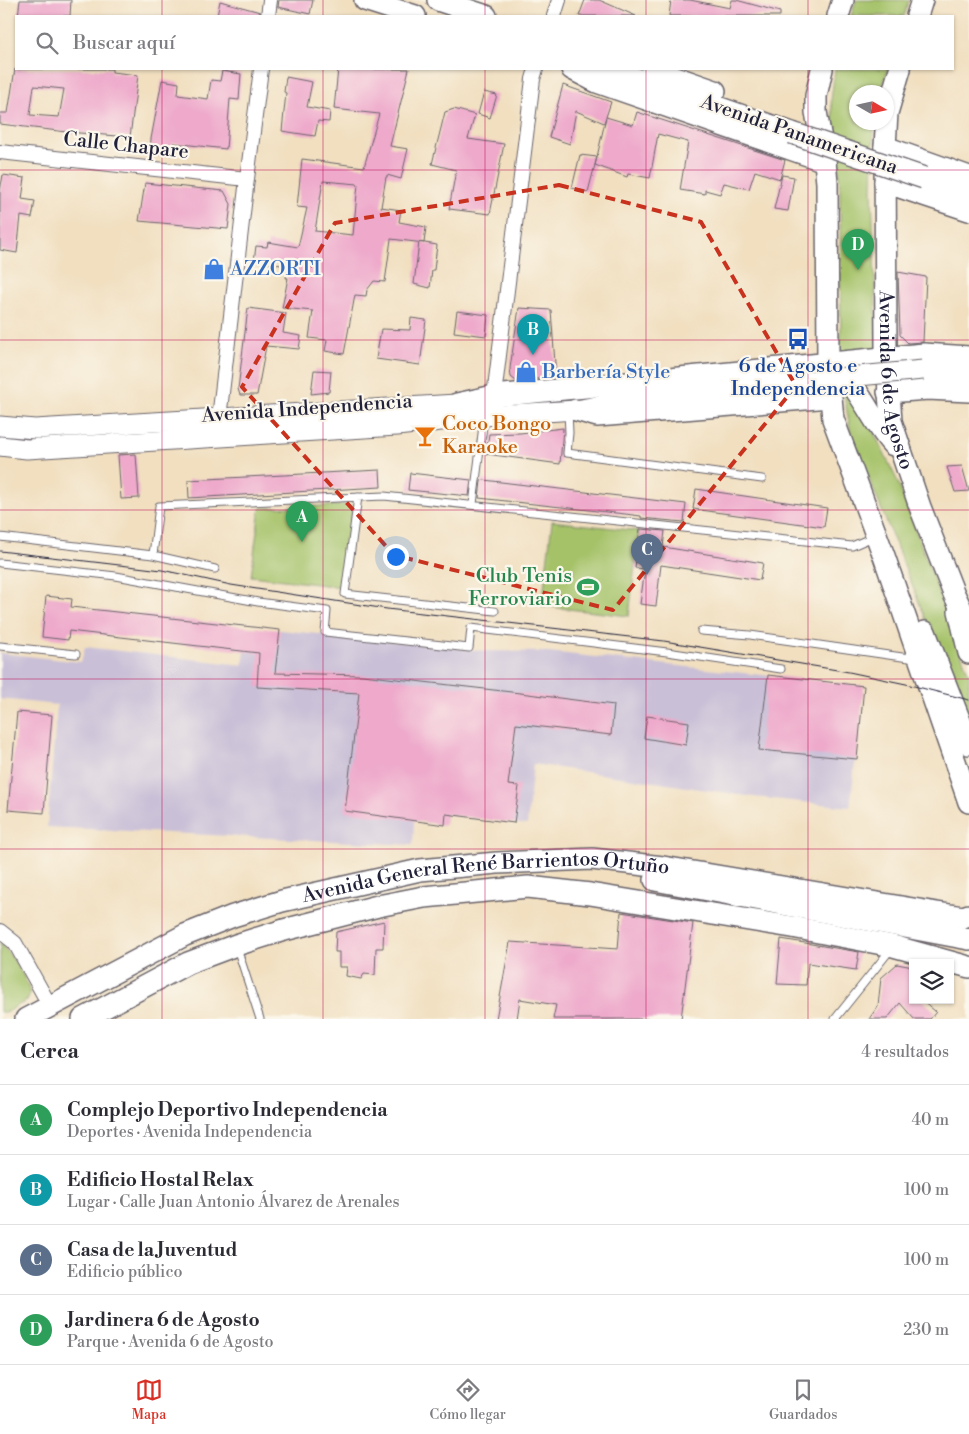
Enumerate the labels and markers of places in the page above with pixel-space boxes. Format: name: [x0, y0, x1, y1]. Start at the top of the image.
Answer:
pin: D: [842, 229, 874, 270]
shop icon: AZZORTI: [201, 256, 227, 282]
place label: AZZORTI: [229, 257, 321, 282]
pin: B: [517, 314, 549, 355]
bus stop icon: 6 de Agosto e Independencia: [785, 326, 811, 352]
place label: 6 de Agosto e Independencia: [731, 354, 866, 402]
shop icon: Barbería Style: [513, 359, 539, 385]
place label: Barbería Style: [541, 360, 670, 385]
place label: Coco Bongo Karaoke: [442, 412, 551, 460]
bar icon: Coco Bongo Karaoke: [412, 423, 438, 449]
pin: A: [286, 501, 318, 542]
pin: C: [631, 534, 663, 575]
place label: Club Tenis Ferroviario: [468, 564, 572, 612]
sports icon: Club Tenis Ferroviario: [575, 574, 601, 600]

